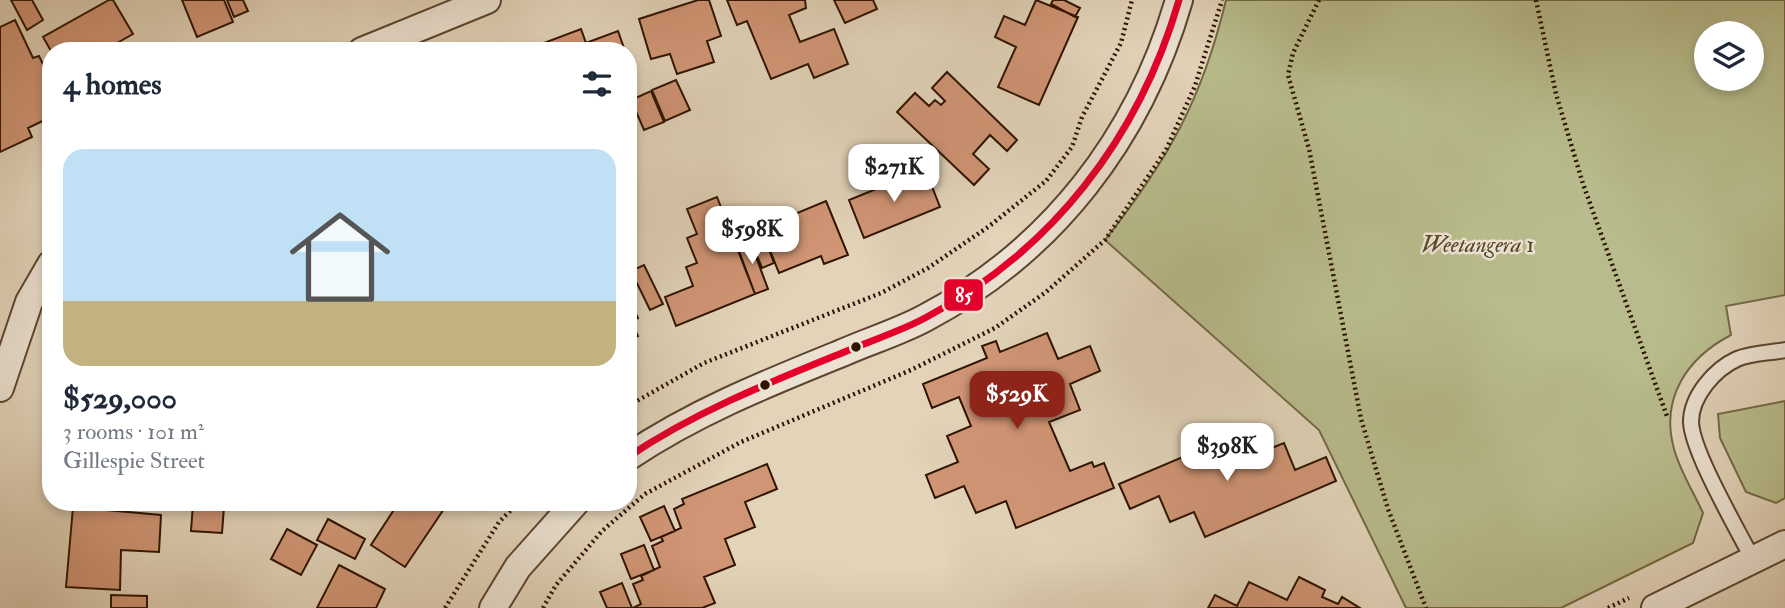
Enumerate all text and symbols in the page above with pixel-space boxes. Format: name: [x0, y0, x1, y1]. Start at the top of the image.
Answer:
map controls: [1694, 21, 1764, 91]
button: layers: [1694, 21, 1764, 91]
icon: filters: [578, 65, 616, 103]
text: 4 homes: [63, 66, 162, 103]
pin: $271K: [845, 144, 943, 204]
text: $271K: [864, 152, 924, 181]
icon: home: [277, 194, 403, 320]
pin: $598K: [703, 206, 801, 266]
text: $598K: [721, 214, 783, 243]
park label: Weetangera 1: [1421, 230, 1535, 259]
line badge: 85: [943, 278, 984, 312]
text: 85: [955, 284, 973, 308]
unlabelled marker: [849, 340, 863, 354]
pin: $529K: [968, 372, 1066, 431]
unlabelled marker: [758, 378, 772, 392]
text: $529K: [986, 379, 1048, 408]
text: $529,000: [63, 380, 177, 417]
text: 3 rooms · 101 m²: [63, 417, 204, 446]
pin: $398K: [1178, 424, 1276, 483]
text: $398K: [1197, 431, 1257, 460]
text: Gillespie Street: [63, 446, 205, 475]

